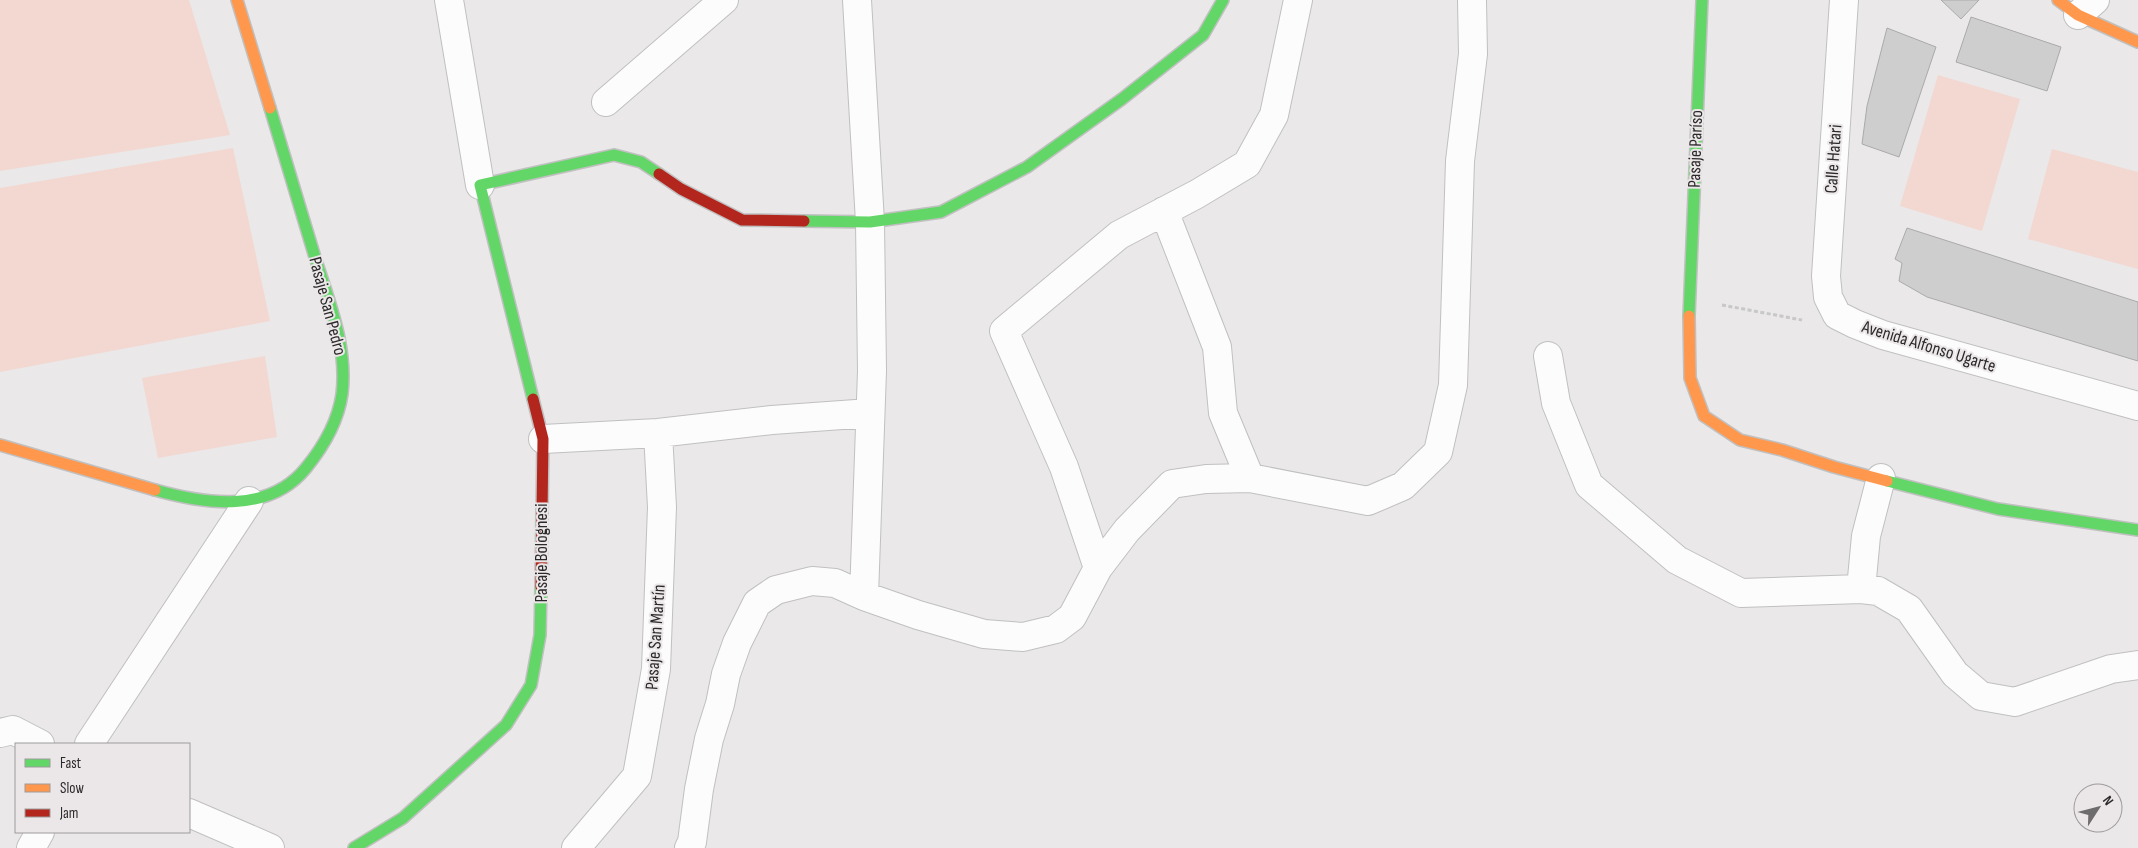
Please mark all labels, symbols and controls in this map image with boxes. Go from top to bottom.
street label: Pasaje Paríso [1684,110,1707,188]
street label: Calle Hatari [1821,124,1846,194]
street label: Pasaje San Pedro [304,255,351,358]
street label: Avenida Alfonso Ugarte [1858,316,1998,377]
street label: Pasaje Bolognesi [531,503,552,603]
street label: Pasaje San Martín [641,584,670,690]
legend [15,743,190,833]
text: Fast [60,754,82,773]
text: Slow [60,779,84,798]
north arrow [2073,783,2123,833]
text: N [2099,793,2117,809]
text: Jam [59,804,78,823]

